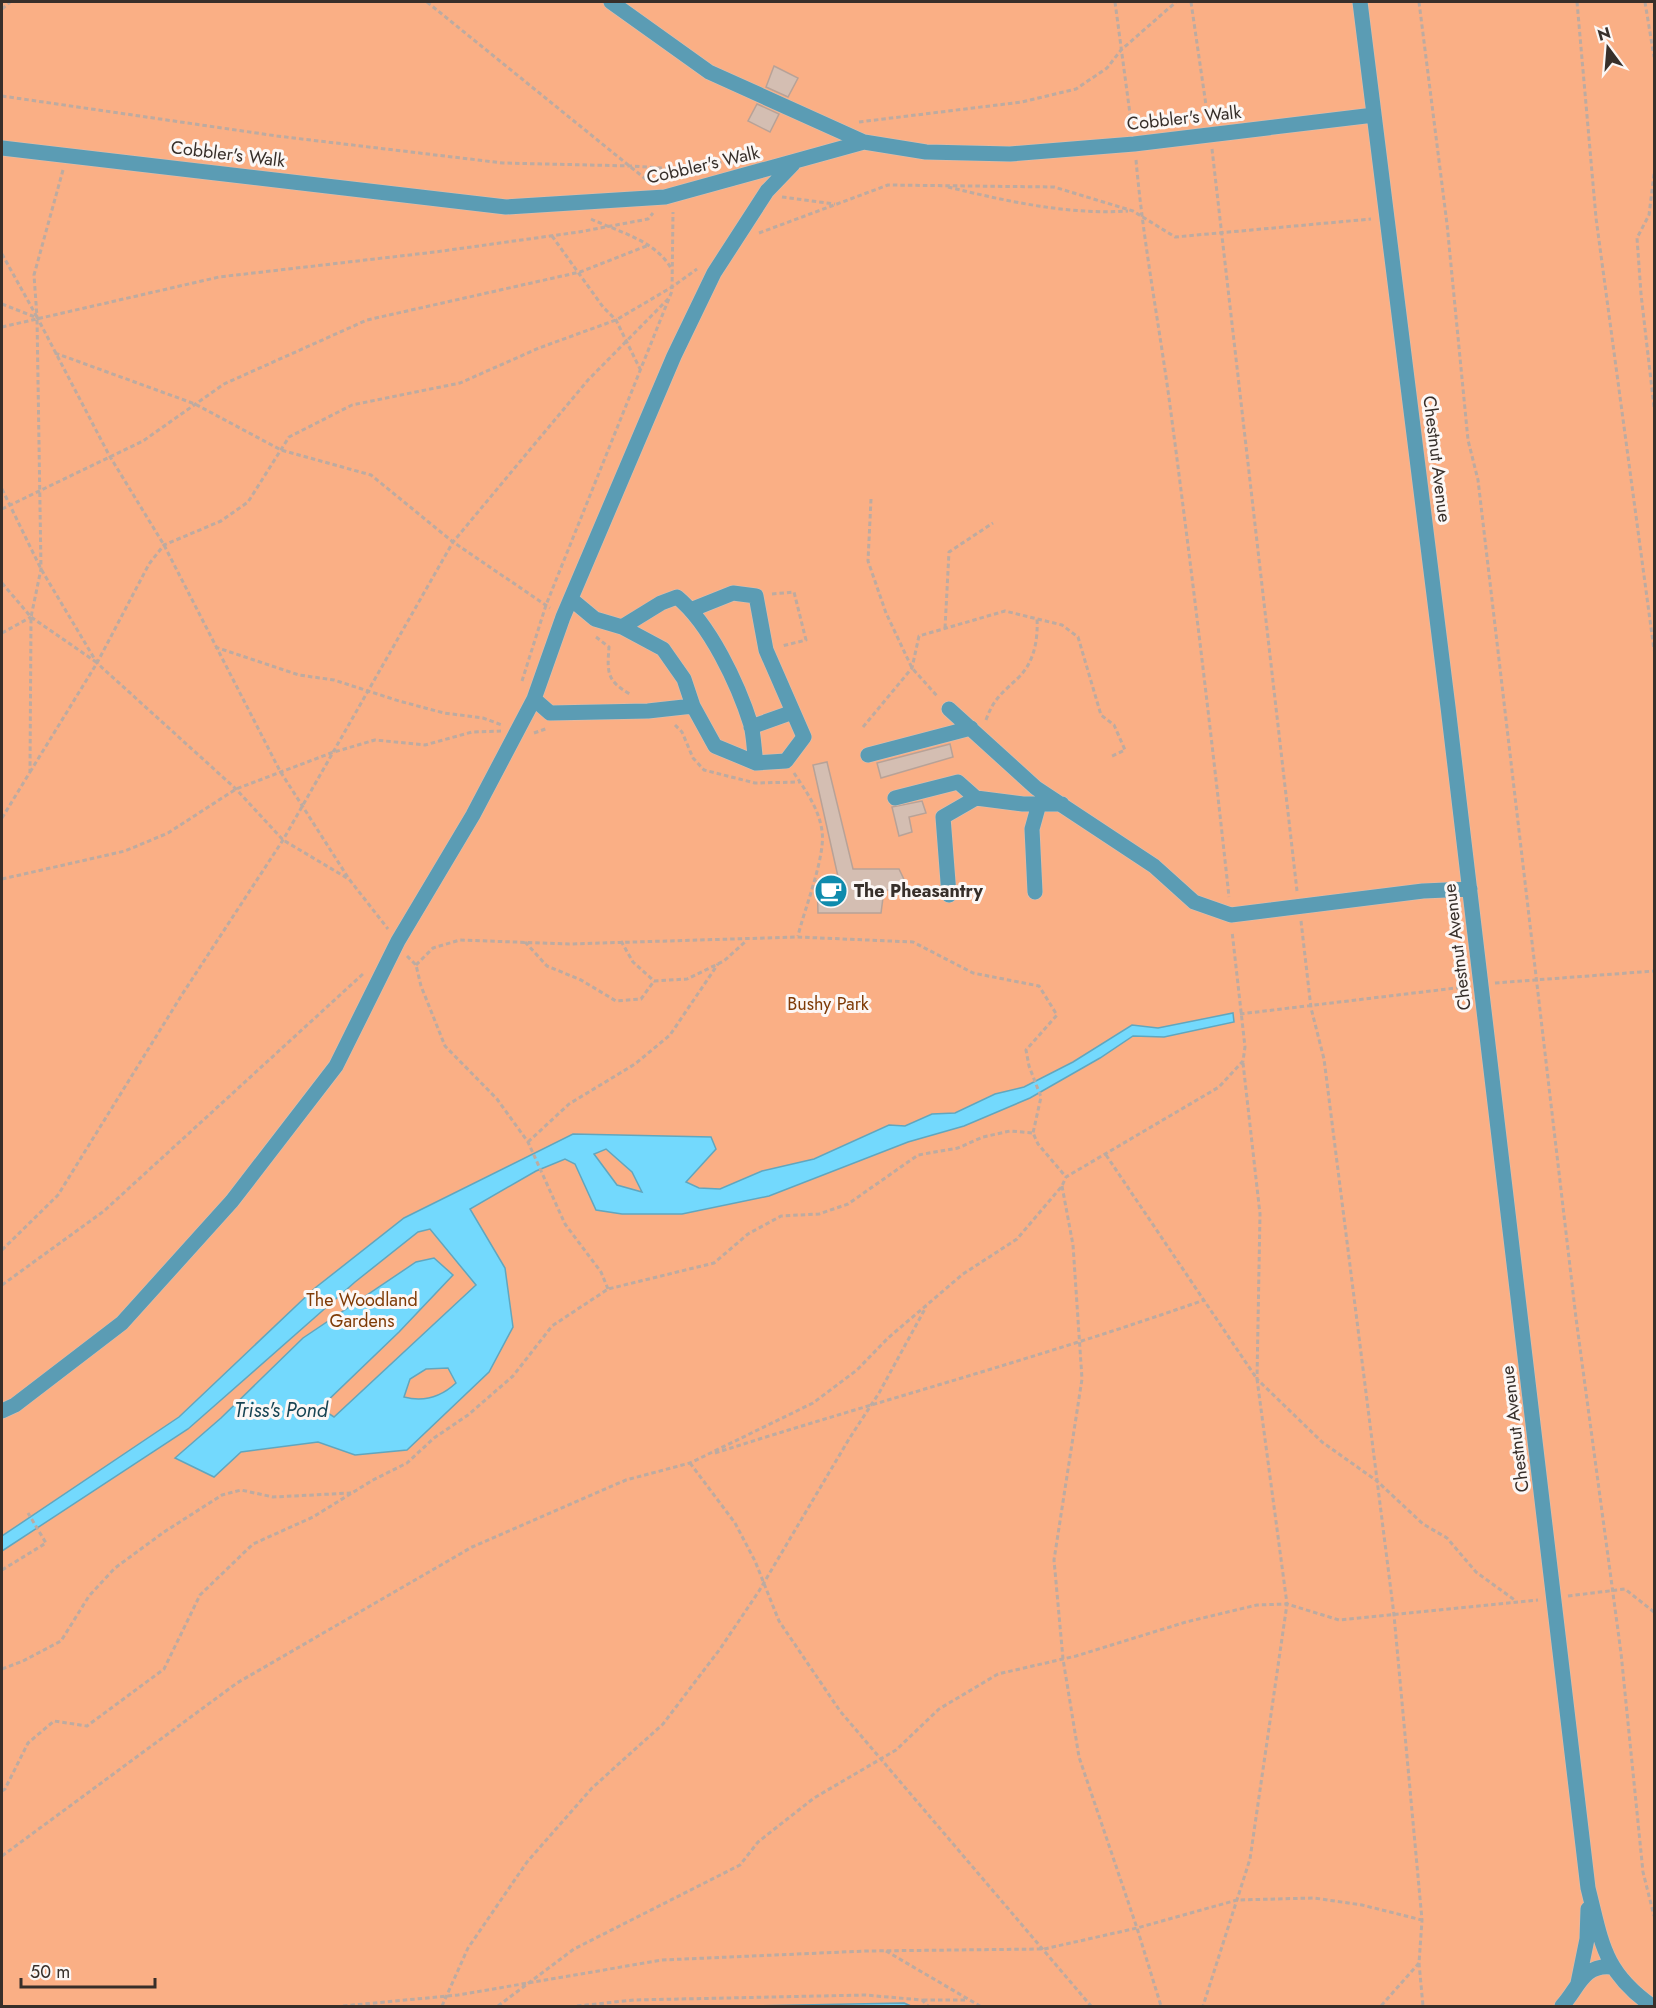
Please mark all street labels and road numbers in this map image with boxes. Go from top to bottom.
street label: Cobbler's Walk [1125,99,1243,137]
street label: Cobbler's Walk [169,134,287,174]
street label: Cobbler's Walk [644,139,762,191]
street label: Chestnut Avenue [1416,394,1458,524]
street label: Chestnut Avenue [1436,882,1478,1012]
street label: Chestnut Avenue [1494,1364,1536,1494]

